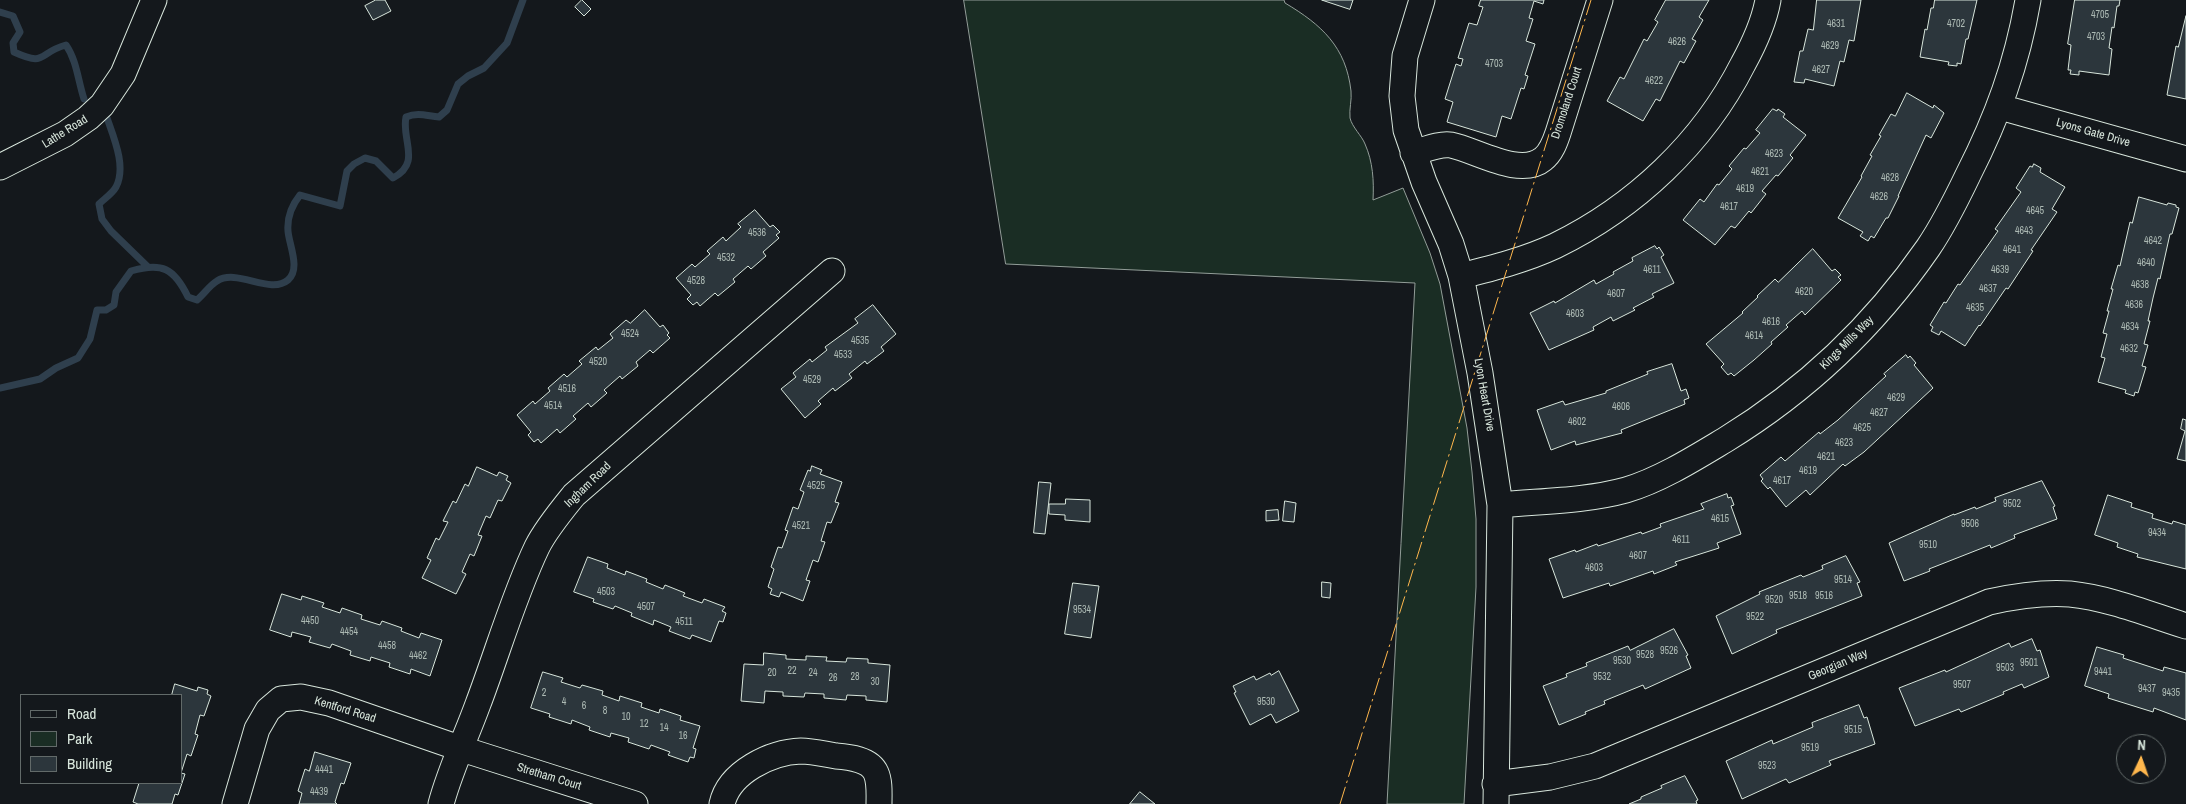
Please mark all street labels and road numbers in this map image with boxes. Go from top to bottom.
street label: Dromoland Court [1549,65,1585,141]
street label: Lathe Road [40,112,90,152]
street label: Lyons Gate Drive [2054,116,2132,150]
street label: Kings Mills Way [1817,313,1877,373]
street label: Lyon Heart Drive [1470,357,1498,433]
street label: Ingham Road [562,459,614,511]
street label: Georgian Way [1806,646,1870,684]
street label: Kentford Road [313,694,377,726]
street label: Stretham Court [515,760,583,794]

